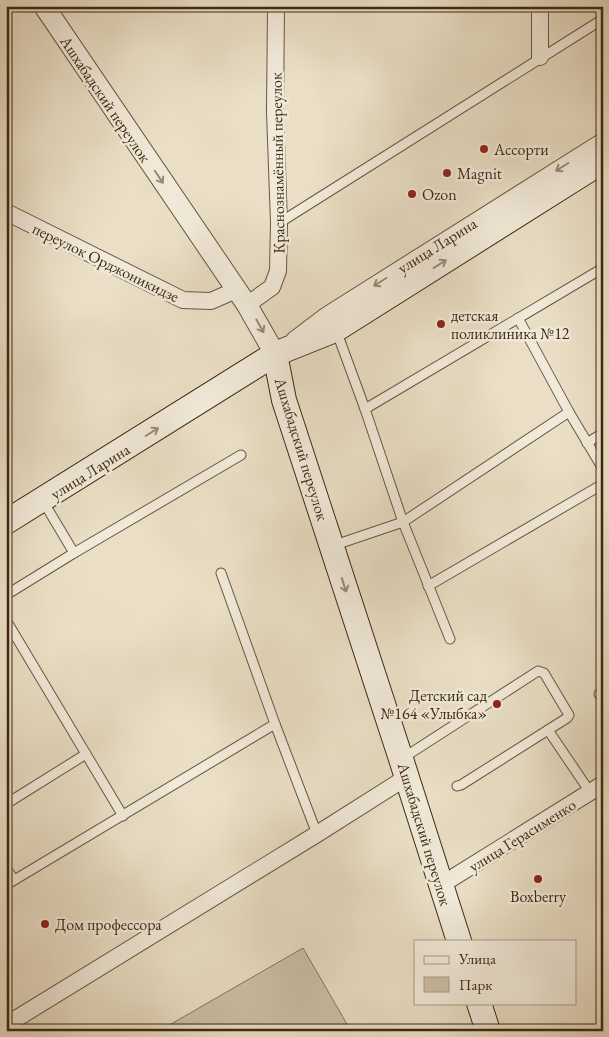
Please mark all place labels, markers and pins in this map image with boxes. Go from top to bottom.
place label: Ассорти [493,139,549,160]
marker: Ассорти [478,143,490,155]
place label: Magnit [457,163,502,184]
marker: Magnit [441,167,453,179]
place label: Ozon [422,184,457,205]
marker: Ozon [406,188,418,200]
place label: детская поликлиника №12 [451,305,570,344]
marker: детская поликлиника №12 [435,318,447,330]
place label: Детский сад №164 «Улыбка» [380,685,488,724]
marker: Детский сад №164 «Улыбка» [491,698,503,710]
marker: Boxberry [532,873,544,885]
place label: Boxberry [510,886,567,907]
place label: Дом профессора [55,914,162,935]
marker: Дом профессора [39,918,51,930]

